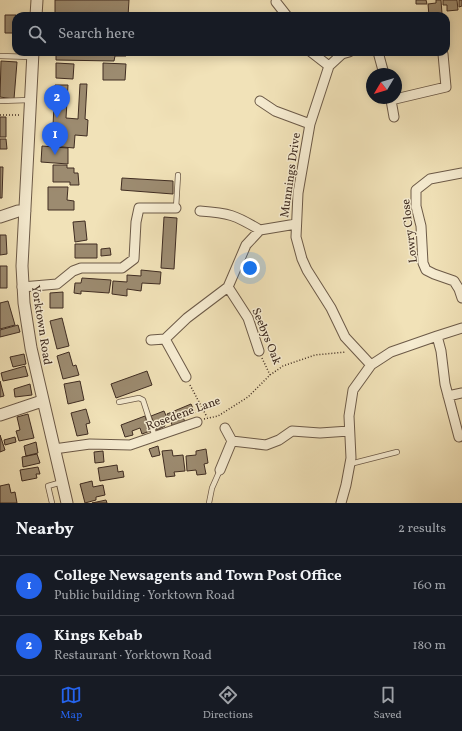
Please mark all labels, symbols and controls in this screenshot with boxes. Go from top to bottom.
search box [12,12,450,56]
icon: search [26,23,48,45]
text: Search here [58,24,135,45]
north arrow [366,68,402,104]
pin: 2 [44,85,70,118]
pin: 1 [42,122,68,155]
street label: Munnings Drive [277,131,305,219]
street label: Lowry Close [398,198,422,264]
your location [240,258,260,278]
street label: Yorktown Road [27,284,55,367]
street label: Seebys Oak [247,306,285,367]
street label: Rosedene Lane [144,393,223,435]
text: Nearby [16,518,74,541]
text: 2 results [398,520,446,538]
text: College Newsagents and Town Post Office [54,566,342,587]
text: 1 [26,577,32,595]
text: 160 m [412,577,446,595]
text: Public building · Yorktown Road [54,587,235,605]
text: Kings Kebab [54,626,142,647]
text: 2 [26,637,32,655]
text: 180 m [412,637,446,655]
text: Restaurant · Yorktown Road [54,647,212,665]
tab: Map [60,684,82,723]
tab: Directions [203,684,253,723]
tab: Saved [373,684,402,723]

